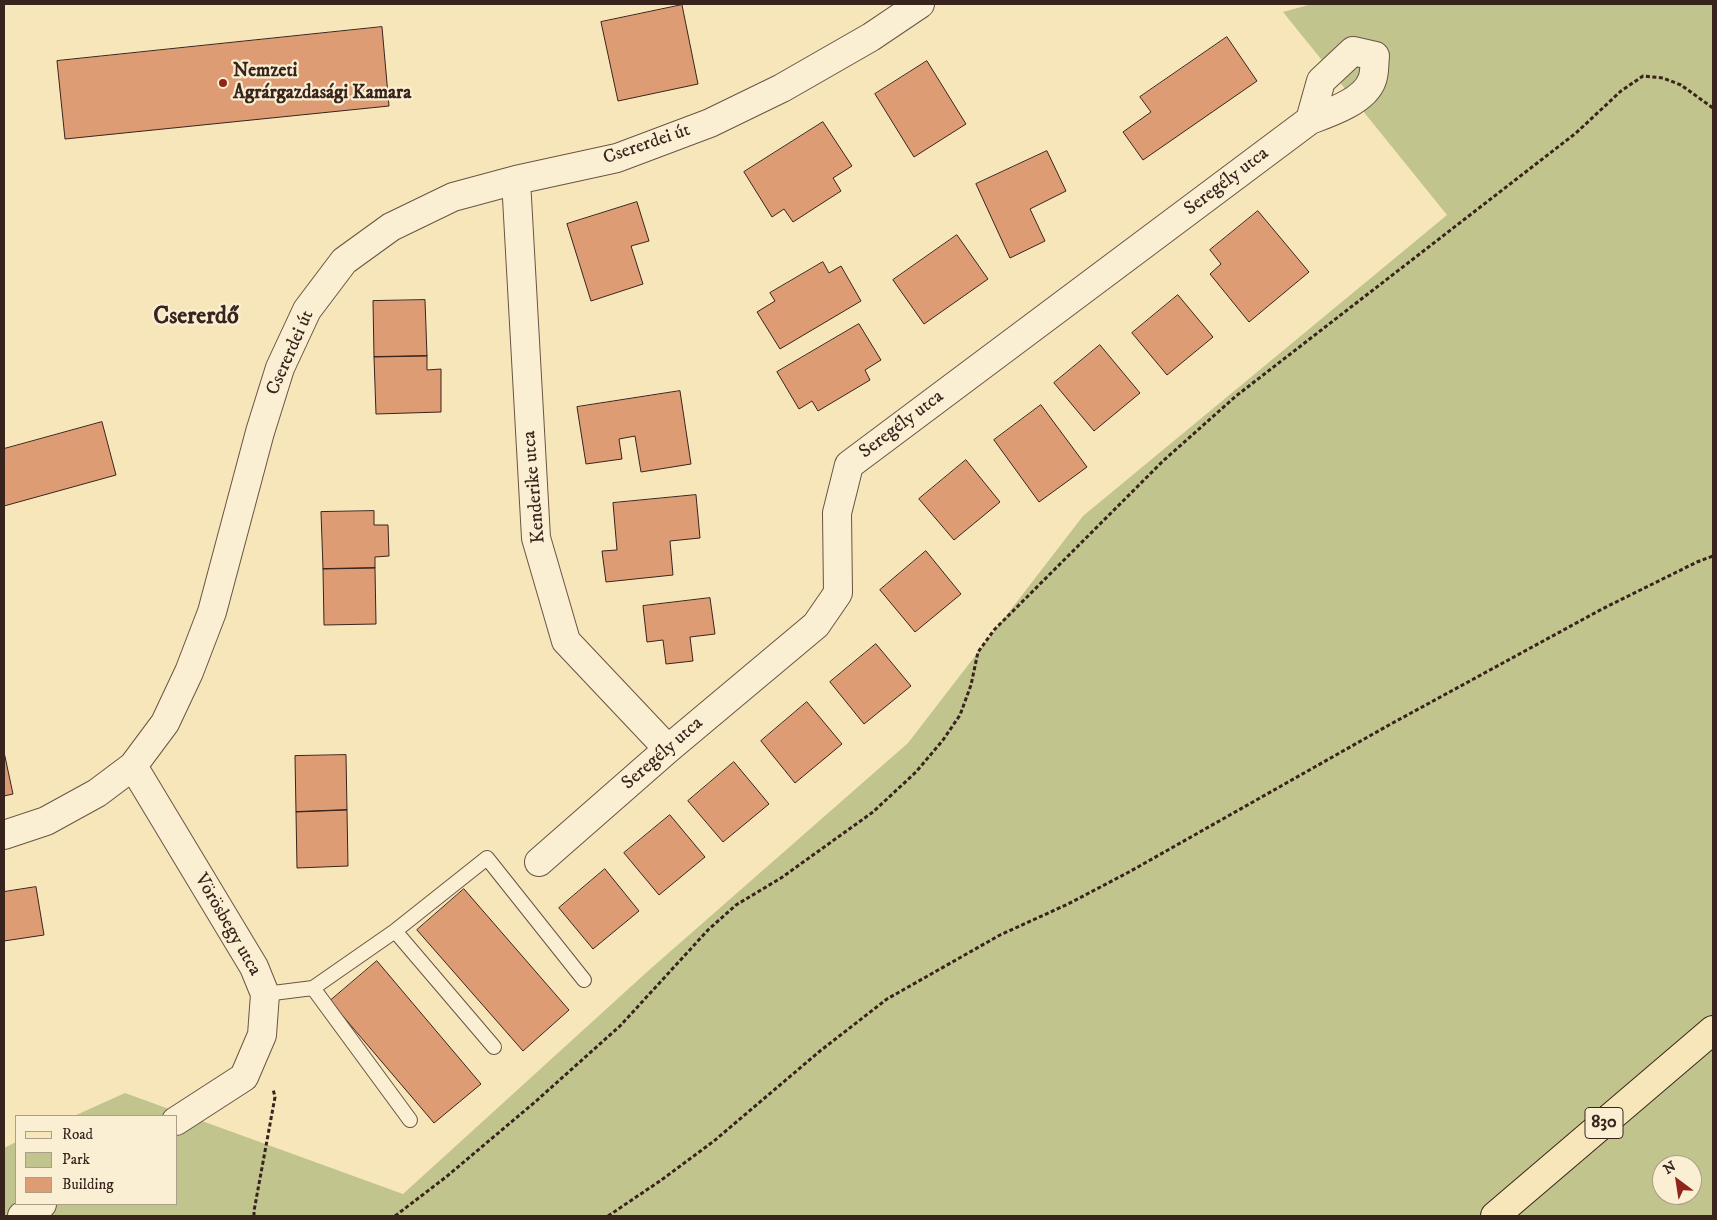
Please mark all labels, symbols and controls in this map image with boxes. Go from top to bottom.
place label: Nemzeti Agrárgazdasági Kamara [233,61,411,105]
marker: Nemzeti Agrárgazdasági Kamara [217,77,229,89]
street label: Csererdei út [601,120,693,170]
street label: Seregély utca [1180,143,1274,221]
district label: Csererdő [153,304,239,332]
street label: Csererdei út [262,307,320,399]
street label: Seregély utca [855,386,949,464]
street label: Kenderike utca [519,430,551,544]
street label: Seregély utca [618,713,708,795]
street label: Vörösbegy utca [189,870,265,980]
road number: 830 [1585,1108,1623,1138]
legend [15,1115,178,1205]
text: Road [62,1125,93,1144]
text: Park [62,1150,90,1169]
north arrow [1652,1155,1702,1205]
text: N [1660,1157,1679,1179]
text: Building [62,1175,114,1194]

